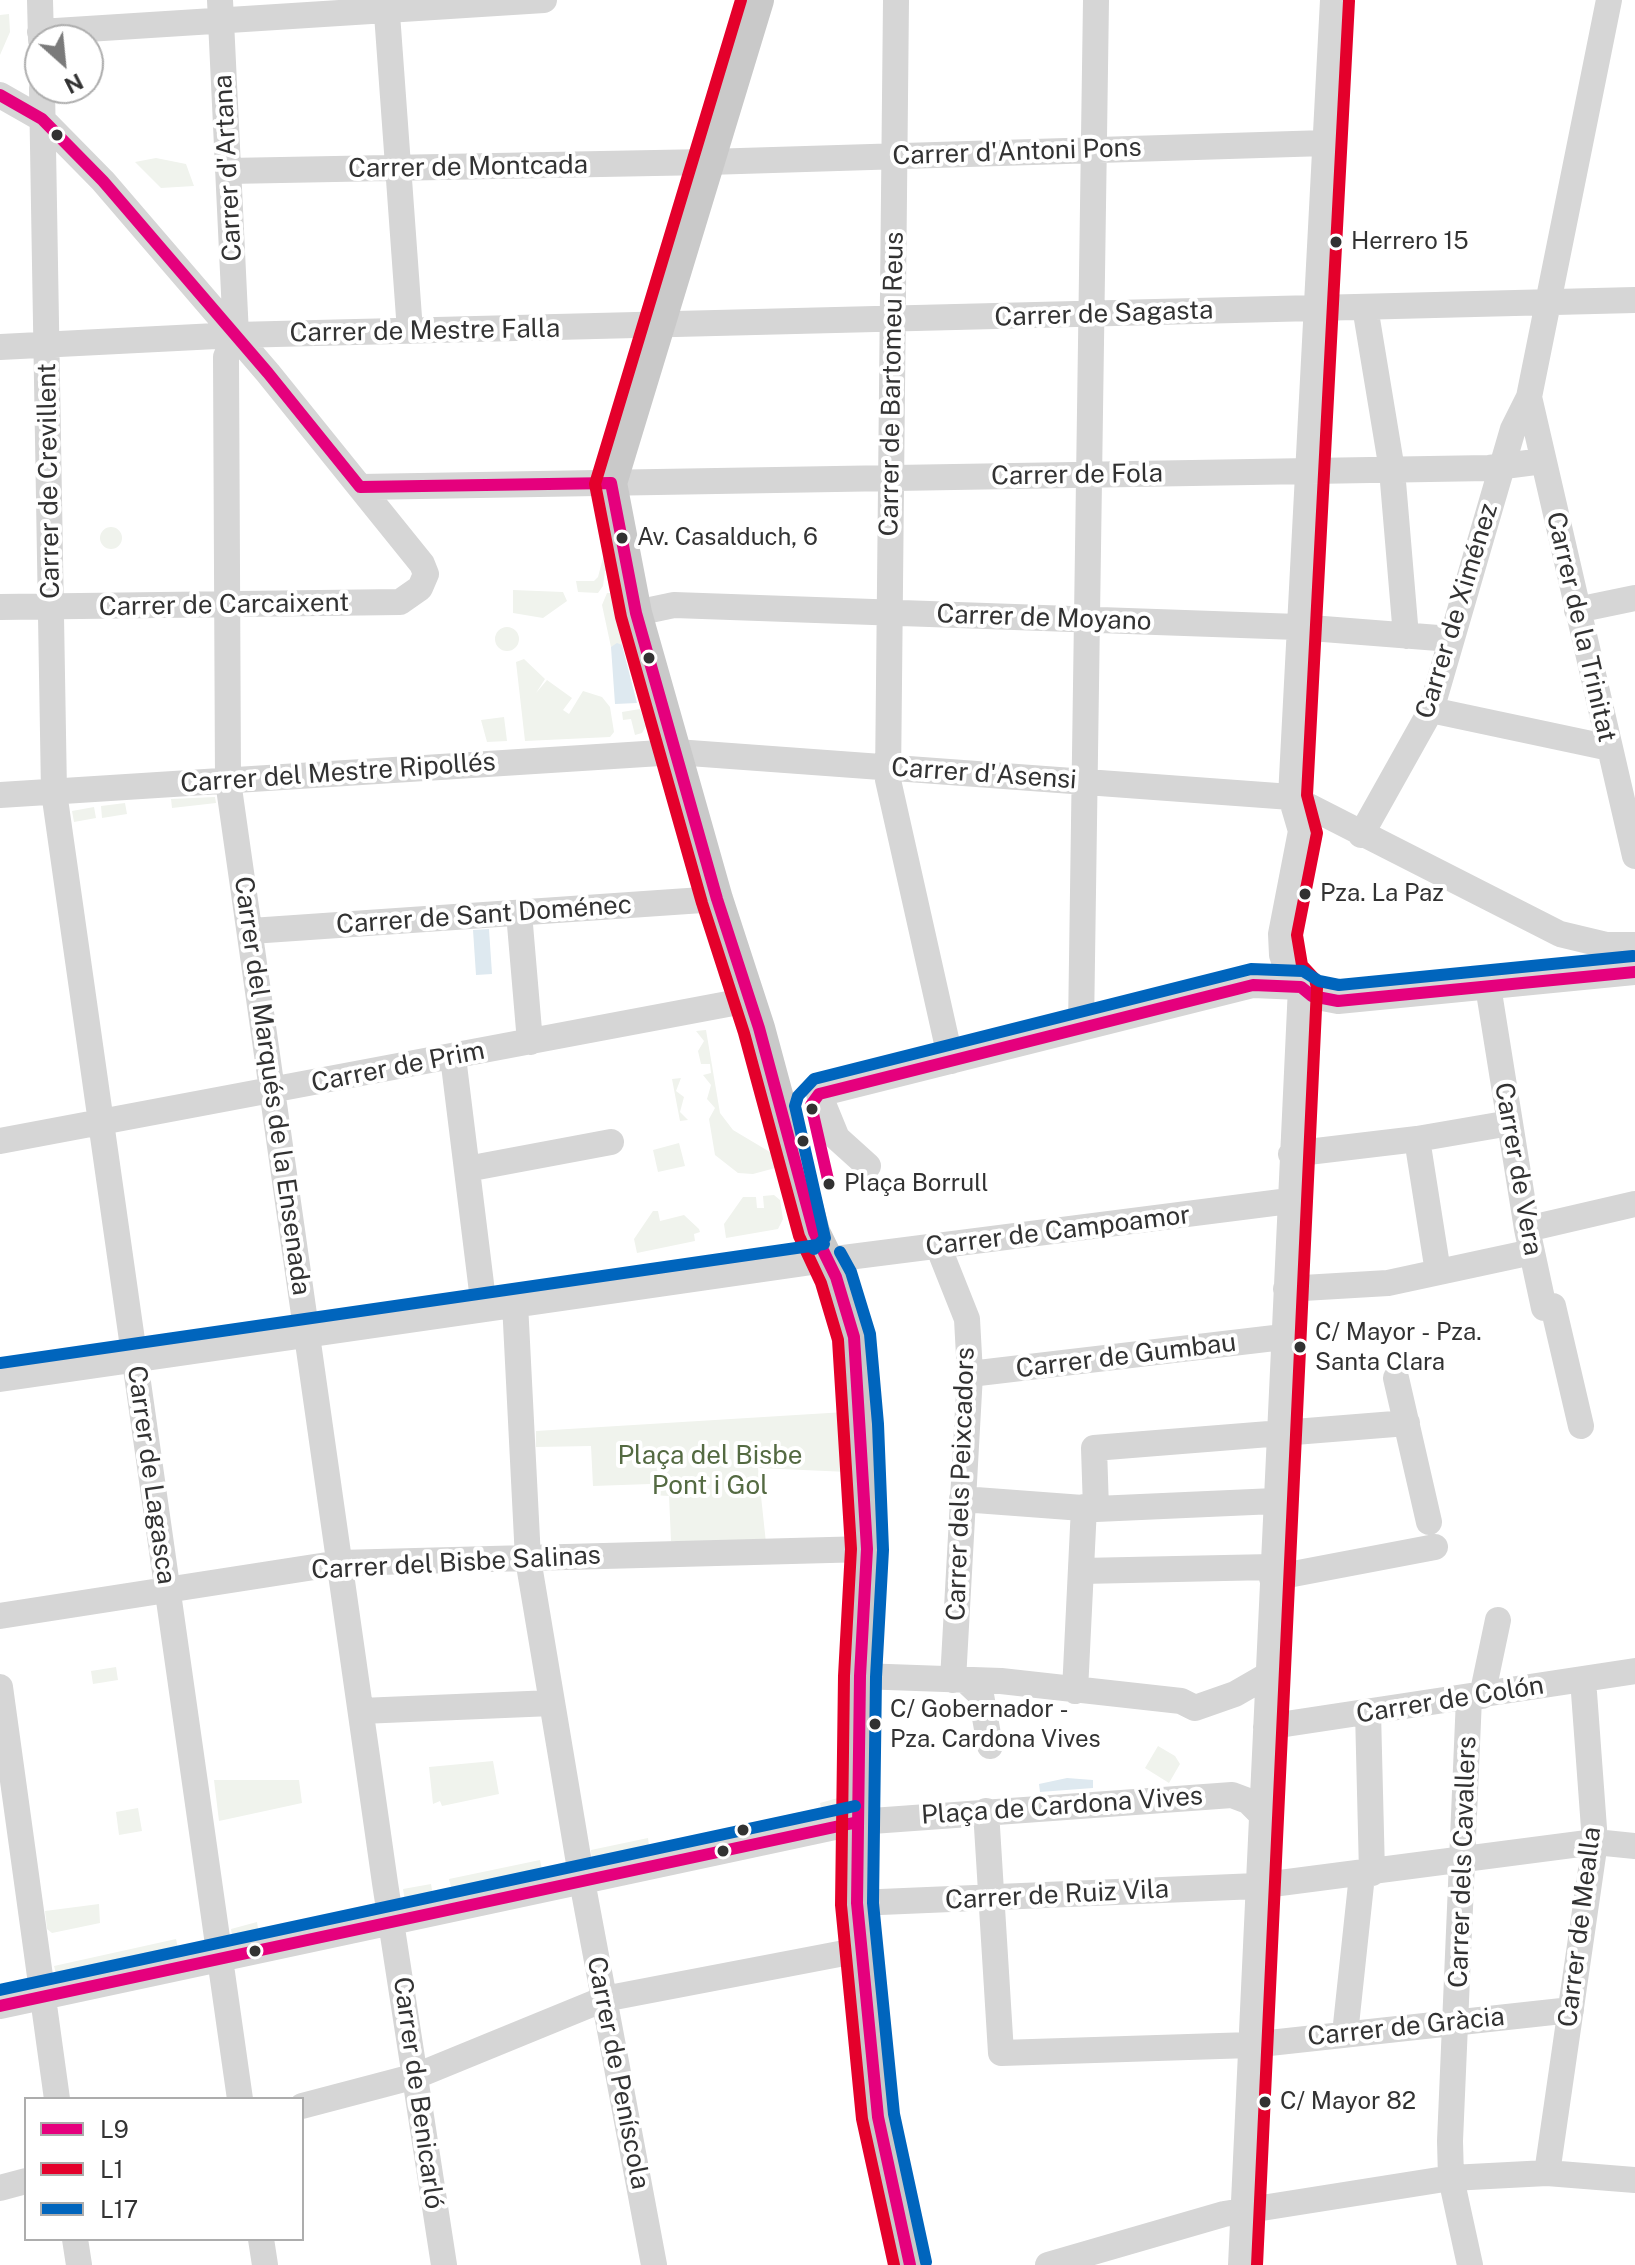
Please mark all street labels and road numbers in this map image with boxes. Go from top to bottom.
street label: Carrer d'Artana [208,74,248,262]
street label: Carrer d'Antoni Pons [892,132,1142,172]
street label: Carrer de Montcada [348,149,588,185]
street label: Carrer de Bartomeu Reus [874,231,910,537]
street label: Carrer de Sagasta [994,295,1214,333]
street label: Carrer de Mestre Falla [289,313,561,349]
street label: Carrer de Crevillent [31,363,67,599]
street label: Carrer de Fola [991,458,1163,492]
street label: Carrer de Ximénez [1409,500,1505,722]
street label: Carrer de la Trinitat [1539,509,1623,745]
street label: Carrer de Carcaixent [99,587,349,623]
street label: Carrer de Moyano [936,599,1152,637]
street label: Carrer del Mestre Ripollés [179,746,497,800]
street label: Carrer d'Asensi [890,752,1078,796]
street label: Carrer del Marqués de la Ensenada [227,875,317,1297]
street label: Carrer de Sant Doménec [335,889,633,941]
street label: Carrer de Prim [309,1035,487,1099]
street label: Carrer de Vera [1487,1080,1549,1258]
street label: Carrer de Campoamor [924,1199,1192,1263]
street label: Carrer de Gumbau [1014,1327,1238,1385]
street label: Carrer dels Peixcadors [941,1346,981,1622]
street label: Carrer de Lagasca [120,1364,182,1586]
street label: Carrer del Bisbe Salinas [310,1540,602,1586]
street label: Carrer de Colón [1354,1670,1546,1730]
street label: Carrer dels Cavallers [1443,1735,1483,1989]
street label: Plaça de Cardona Vives [920,1781,1204,1831]
street label: Carrer de Mealla [1552,1825,1608,2029]
street label: Carrer de Ruiz Vila [944,1874,1170,1916]
street label: Carrer de Peníscola [580,1954,656,2192]
street label: Carrer de Benicarló [386,1975,450,2211]
street label: Carrer de Gràcia [1306,2001,1506,2053]

